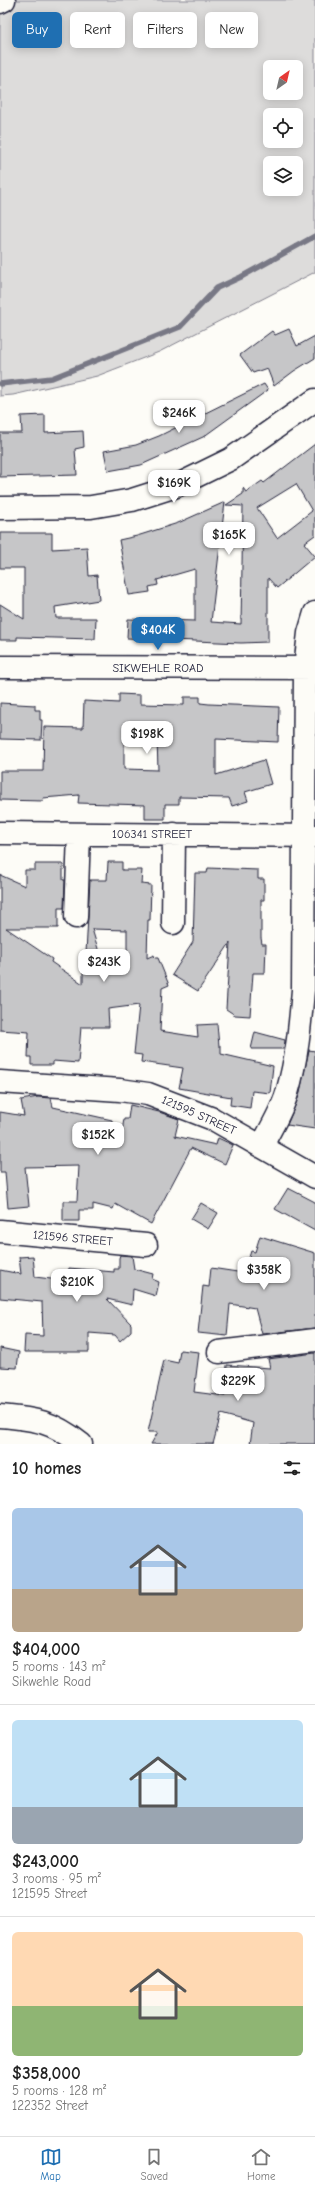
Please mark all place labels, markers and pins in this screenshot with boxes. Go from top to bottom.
pin: $246K [151,400,207,434]
pin: $169K [146,470,202,504]
pin: $165K [201,522,257,556]
pin: $404K [130,617,186,651]
pin: $198K [119,721,175,755]
pin: $243K [76,949,132,983]
pin: $152K [70,1122,126,1156]
pin: $358K [236,1257,292,1291]
pin: $210K [49,1269,105,1303]
pin: $229K [210,1368,266,1402]

